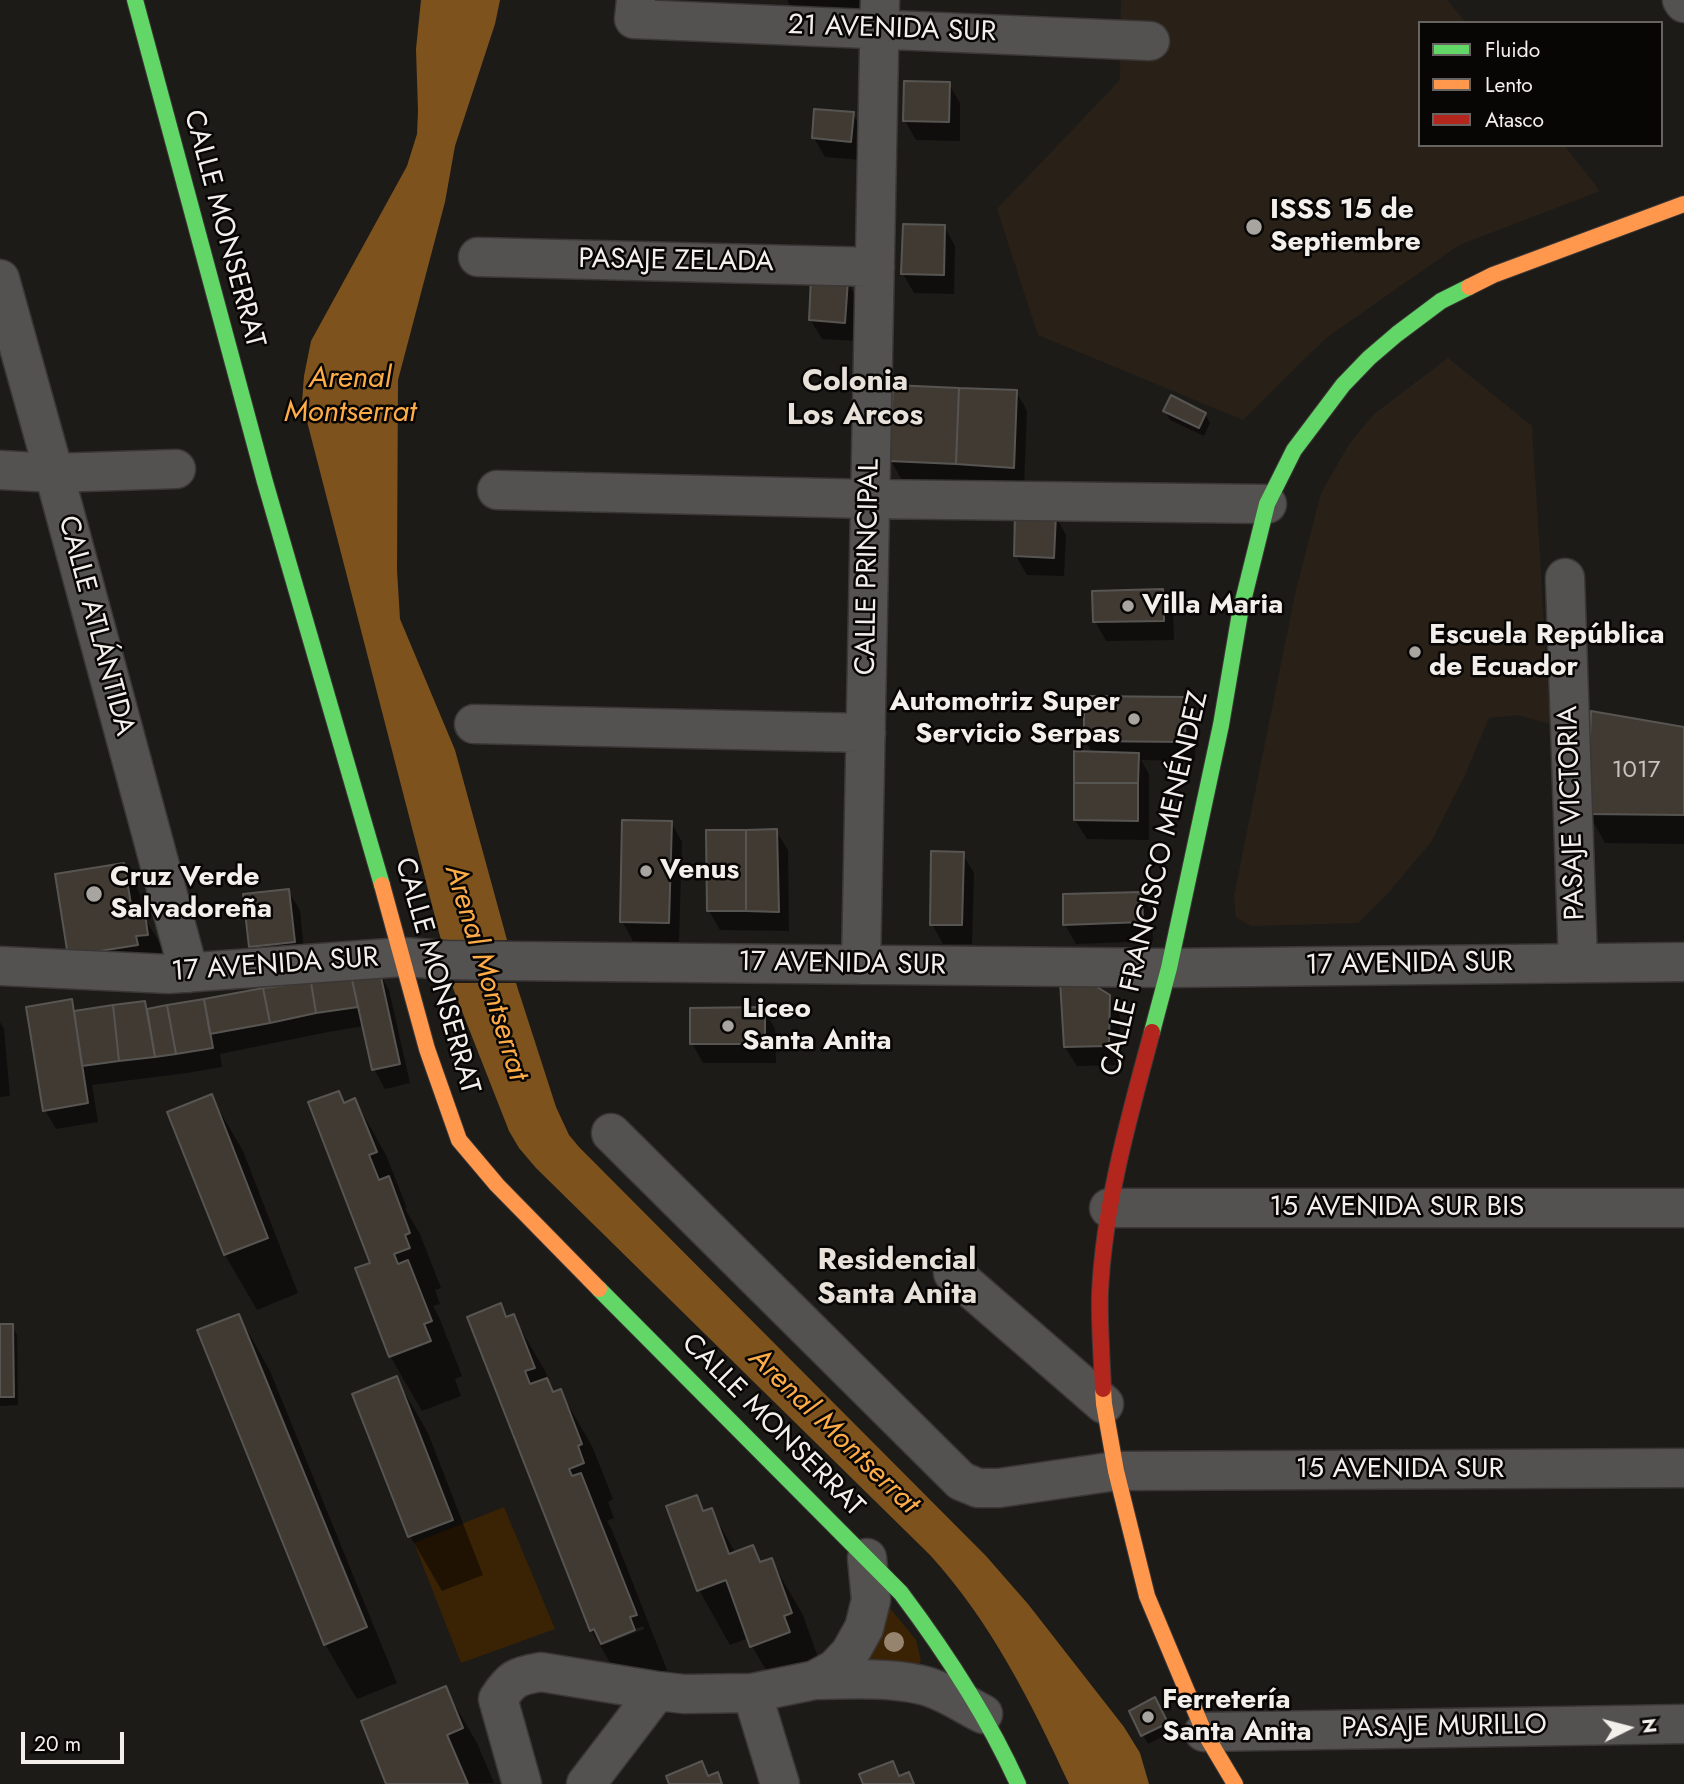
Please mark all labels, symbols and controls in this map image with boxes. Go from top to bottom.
street label: 21 AVENIDA SUR [787,10,997,50]
legend [1418,21,1663,147]
text: Fluido [1485,35,1540,65]
text: Lento [1485,70,1533,100]
text: Atasco [1485,105,1544,135]
street label: CALLE MONSERRAT [175,107,271,351]
place label: ISSS 15 de Septiembre [1270,194,1421,260]
marker: ISSS 15 de Septiembre [1244,217,1264,237]
street label: PASAJE ZELADA [578,243,774,281]
water label: Arenal Montserrat [284,362,416,432]
district label: Colonia Los Arcos [787,365,923,436]
street label: CALLE PRINCIPAL [850,459,888,675]
street label: CALLE ATLÁNTIDA [50,513,140,739]
place label: Villa Maria [1142,589,1283,623]
marker: Villa Maria [1120,598,1136,614]
place label: Escuela República de Ecuador [1429,619,1665,685]
marker: Escuela República de Ecuador [1407,644,1423,660]
place label: Automotriz Super Servicio Serpas [889,686,1120,752]
street label: CALLE FRANCISCO MENÉNDEZ [1095,688,1217,1080]
street label: PASAJE VICTORIA [1552,705,1594,921]
marker: Automotriz Super Servicio Serpas [1126,711,1142,727]
house number: 1017 [1612,757,1660,785]
street label: CALLE MONSERRAT [386,854,486,1098]
place label: Venus [660,854,739,888]
place label: Cruz Verde Salvadoreña [110,861,272,927]
water label: Arenal Montserrat [435,861,535,1085]
marker: Venus [638,863,654,879]
marker: Cruz Verde Salvadoreña [84,884,104,904]
street label: 17 AVENIDA SUR [170,942,380,990]
street label: 17 AVENIDA SUR [738,946,946,984]
street label: 17 AVENIDA SUR [1305,946,1513,984]
place label: Liceo Santa Anita [742,993,891,1059]
marker: Liceo Santa Anita [720,1018,736,1034]
street label: 15 AVENIDA SUR BIS [1270,1191,1524,1225]
district label: Residencial Santa Anita [817,1244,977,1314]
street label: CALLE MONSERRAT [674,1328,870,1524]
water label: Arenal Montserrat [740,1341,926,1523]
street label: 15 AVENIDA SUR [1296,1453,1504,1487]
place label: Ferretería Santa Anita [1162,1684,1311,1750]
north arrow [1593,1693,1663,1763]
marker: Ferretería Santa Anita [1140,1709,1156,1725]
street label: PASAJE MURILLO [1341,1709,1547,1747]
text: N [1635,1717,1664,1735]
scale bar [24,1718,128,1762]
text: 20 m [34,1729,81,1759]

